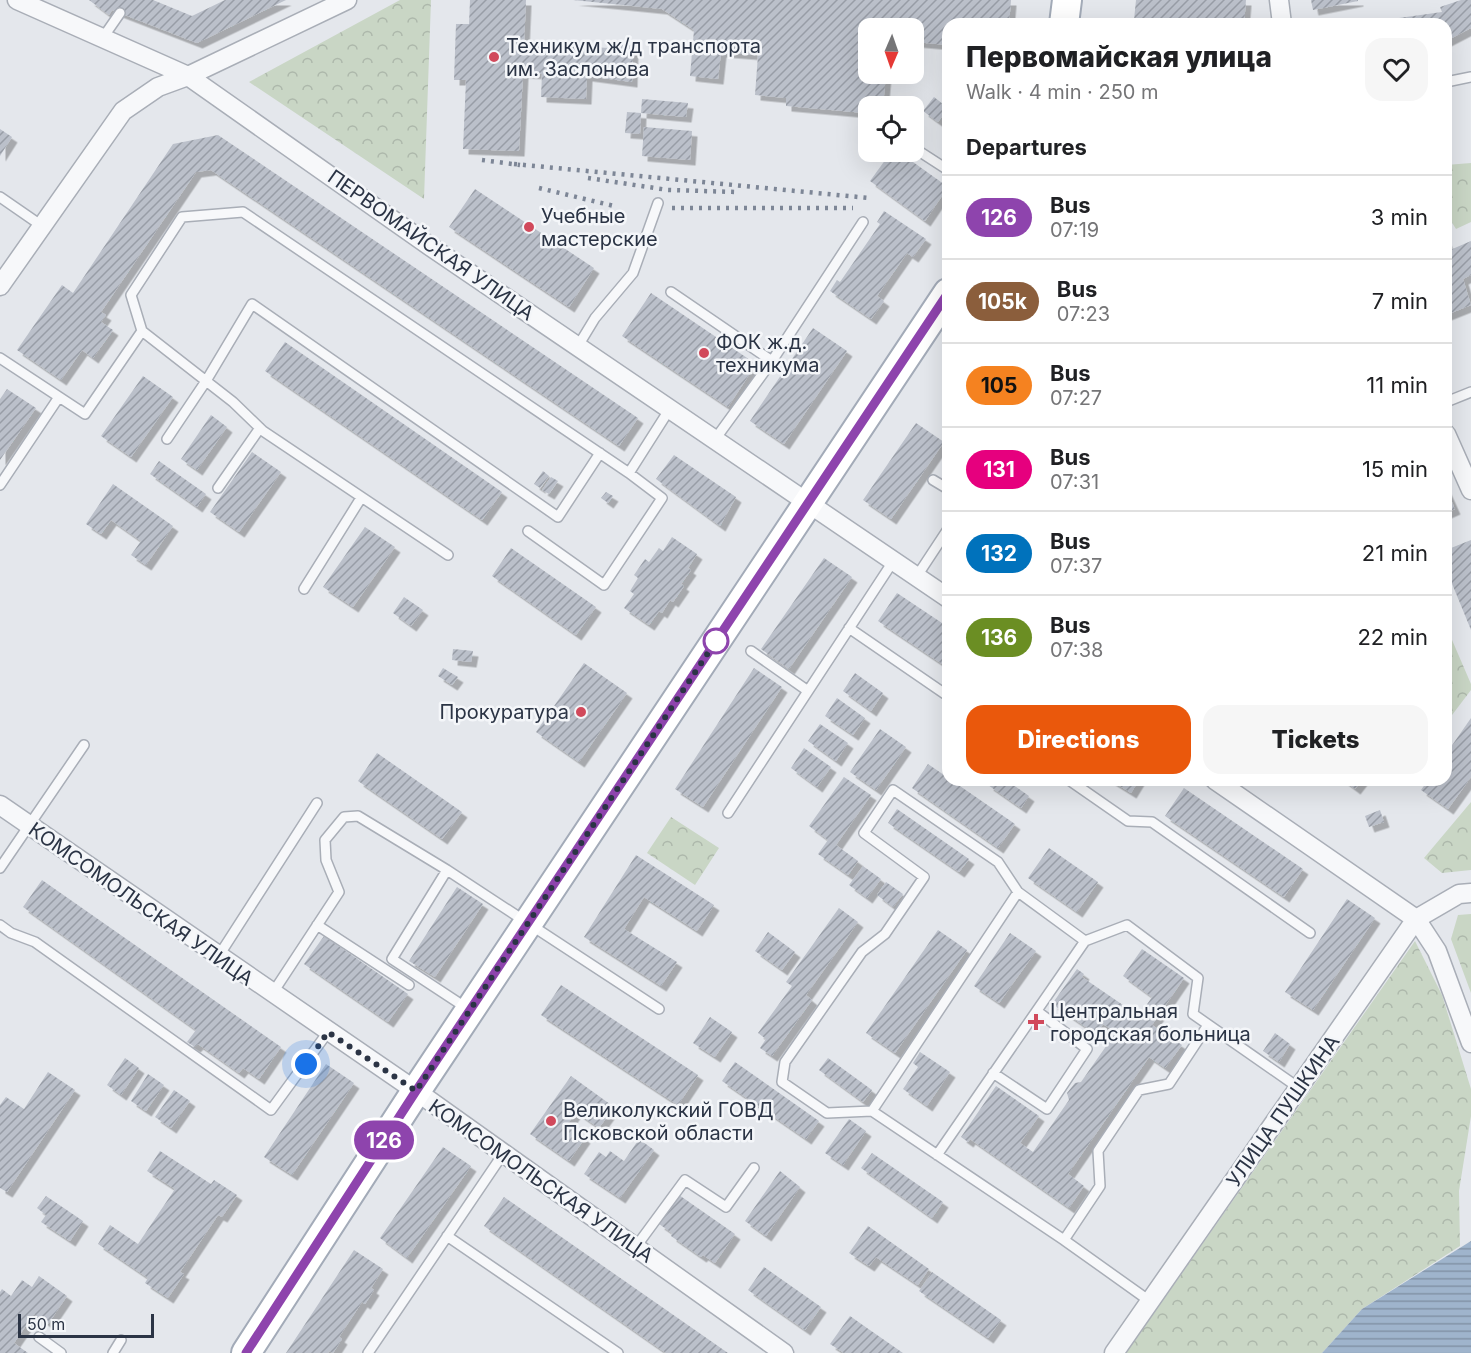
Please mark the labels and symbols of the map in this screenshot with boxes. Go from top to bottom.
north arrow [858,18,924,84]
place label: Техникум ж/д транспорта им. Заслонова [506,34,761,81]
marker: Техникум ж/д транспорта им. Заслонова [487,50,501,64]
street label: ПЕРВОМАЙСКАЯ УЛИЦА [323,164,539,326]
place label: Учебные мастерские [541,204,658,251]
marker: Учебные мастерские [522,220,536,234]
place label: ФОК ж.д. техникума [716,330,819,377]
marker: ФОК ж.д. техникума [697,346,711,360]
unlabelled marker [703,628,729,654]
place label: Прокуратура [440,700,569,724]
marker: Прокуратура [574,705,588,719]
street label: КОМСОМОЛЬСКАЯ УЛИЦА [24,817,258,991]
place label: Центральная городская больница [1050,999,1251,1046]
marker: Центральная городская больница [1027,1013,1045,1031]
street label: УЛИЦА ПУШКИНА [1221,1030,1345,1192]
your location [291,1049,321,1079]
street label: КОМСОМОЛЬСКАЯ УЛИЦА [424,1094,658,1268]
place label: Великолукский ГОВД Псковской области [563,1098,774,1145]
marker: Великолукский ГОВД Псковской области [544,1114,558,1128]
line badge: 126 [350,1120,418,1160]
scale bar [18,1311,154,1338]

